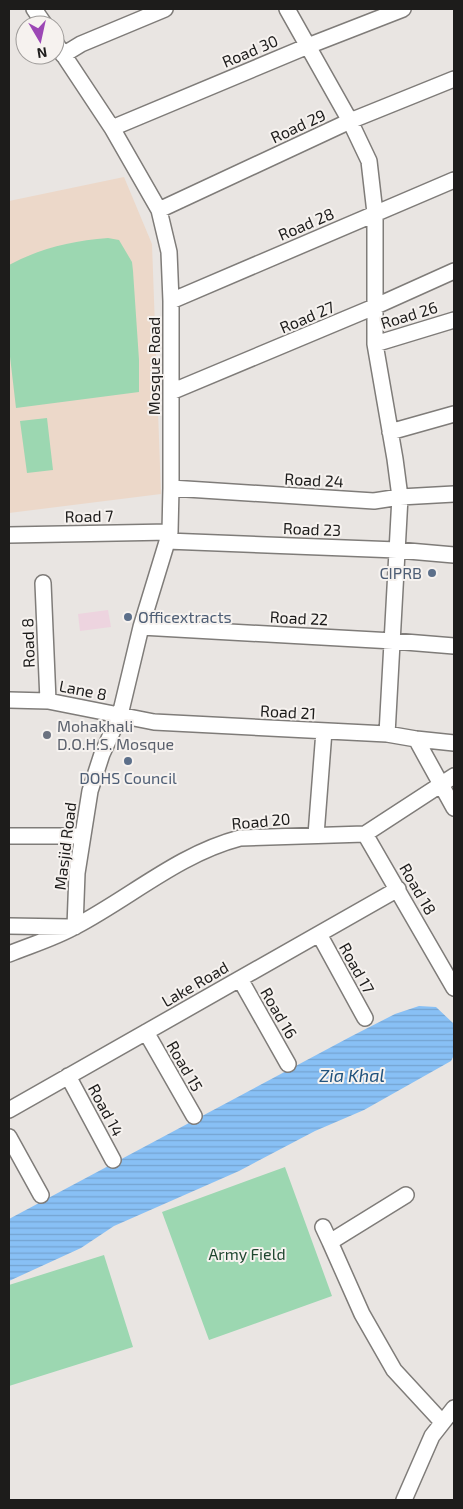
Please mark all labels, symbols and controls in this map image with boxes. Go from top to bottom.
north arrow [15,15,65,65]
street label: Road 30 [219,30,281,71]
text: N [36,44,48,63]
street label: Road 29 [267,105,328,147]
street label: Road 28 [275,203,337,244]
street label: Road 27 [277,297,337,337]
street label: Road 26 [378,297,440,332]
street label: Mosque Road [144,317,163,415]
street label: Road 24 [284,468,344,491]
street label: Road 7 [65,506,113,525]
street label: Road 23 [283,518,341,539]
place label: CIPRB [379,563,422,582]
marker: CIPRB [426,567,438,579]
street label: Road 22 [269,606,329,629]
place label: Officextracts [138,607,232,626]
marker: Officextracts [122,611,134,623]
street label: Road 8 [17,618,38,668]
street label: Lane 8 [58,676,109,703]
street label: Road 21 [260,701,316,722]
place label: Mohakhali D.O.H.S. Mosque [57,716,174,753]
marker: Mohakhali D.O.H.S. Mosque [41,729,53,741]
marker: DOHS Council [122,755,134,767]
place label: DOHS Council [79,768,177,787]
street label: Masjid Road [50,801,80,891]
street label: Road 20 [231,808,291,833]
street label: Road 18 [396,860,441,918]
street label: Road 17 [336,939,379,996]
street label: Lake Road [158,957,232,1010]
street label: Road 16 [257,984,302,1042]
street label: Road 15 [163,1037,208,1094]
water label: Zia Khal [319,1064,385,1086]
street label: Road 14 [85,1080,128,1139]
park label: Army Field [208,1244,286,1263]

